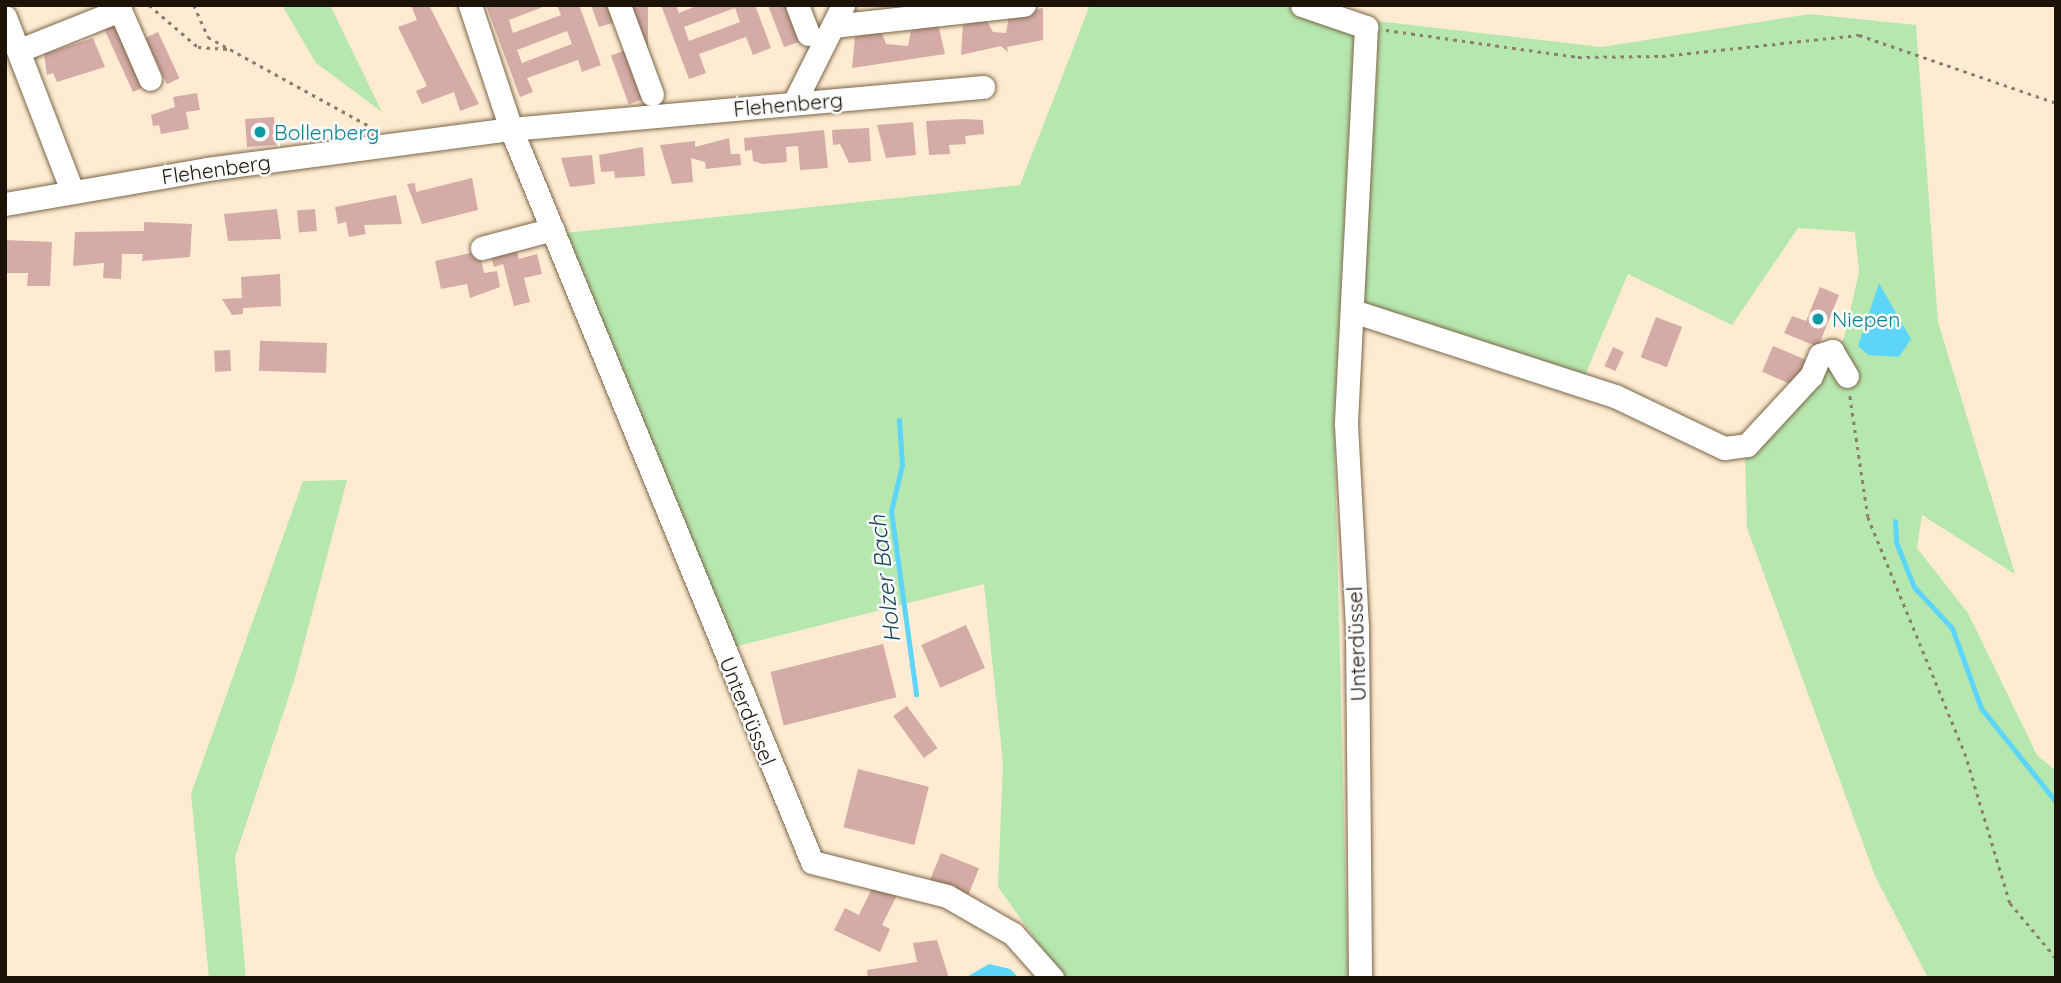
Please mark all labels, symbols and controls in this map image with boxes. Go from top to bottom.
street label: Flehenberg [732,87,844,121]
place label: Bollenberg [274,119,379,145]
marker: Bollenberg [252,124,268,140]
street label: Flehenberg [160,149,272,189]
place label: Niepen [1832,306,1900,332]
marker: Niepen [1810,311,1826,327]
water label: Holzer Bach [863,514,907,644]
street label: Unterdüssel [1341,586,1371,702]
street label: Unterdüssel [715,653,781,769]

